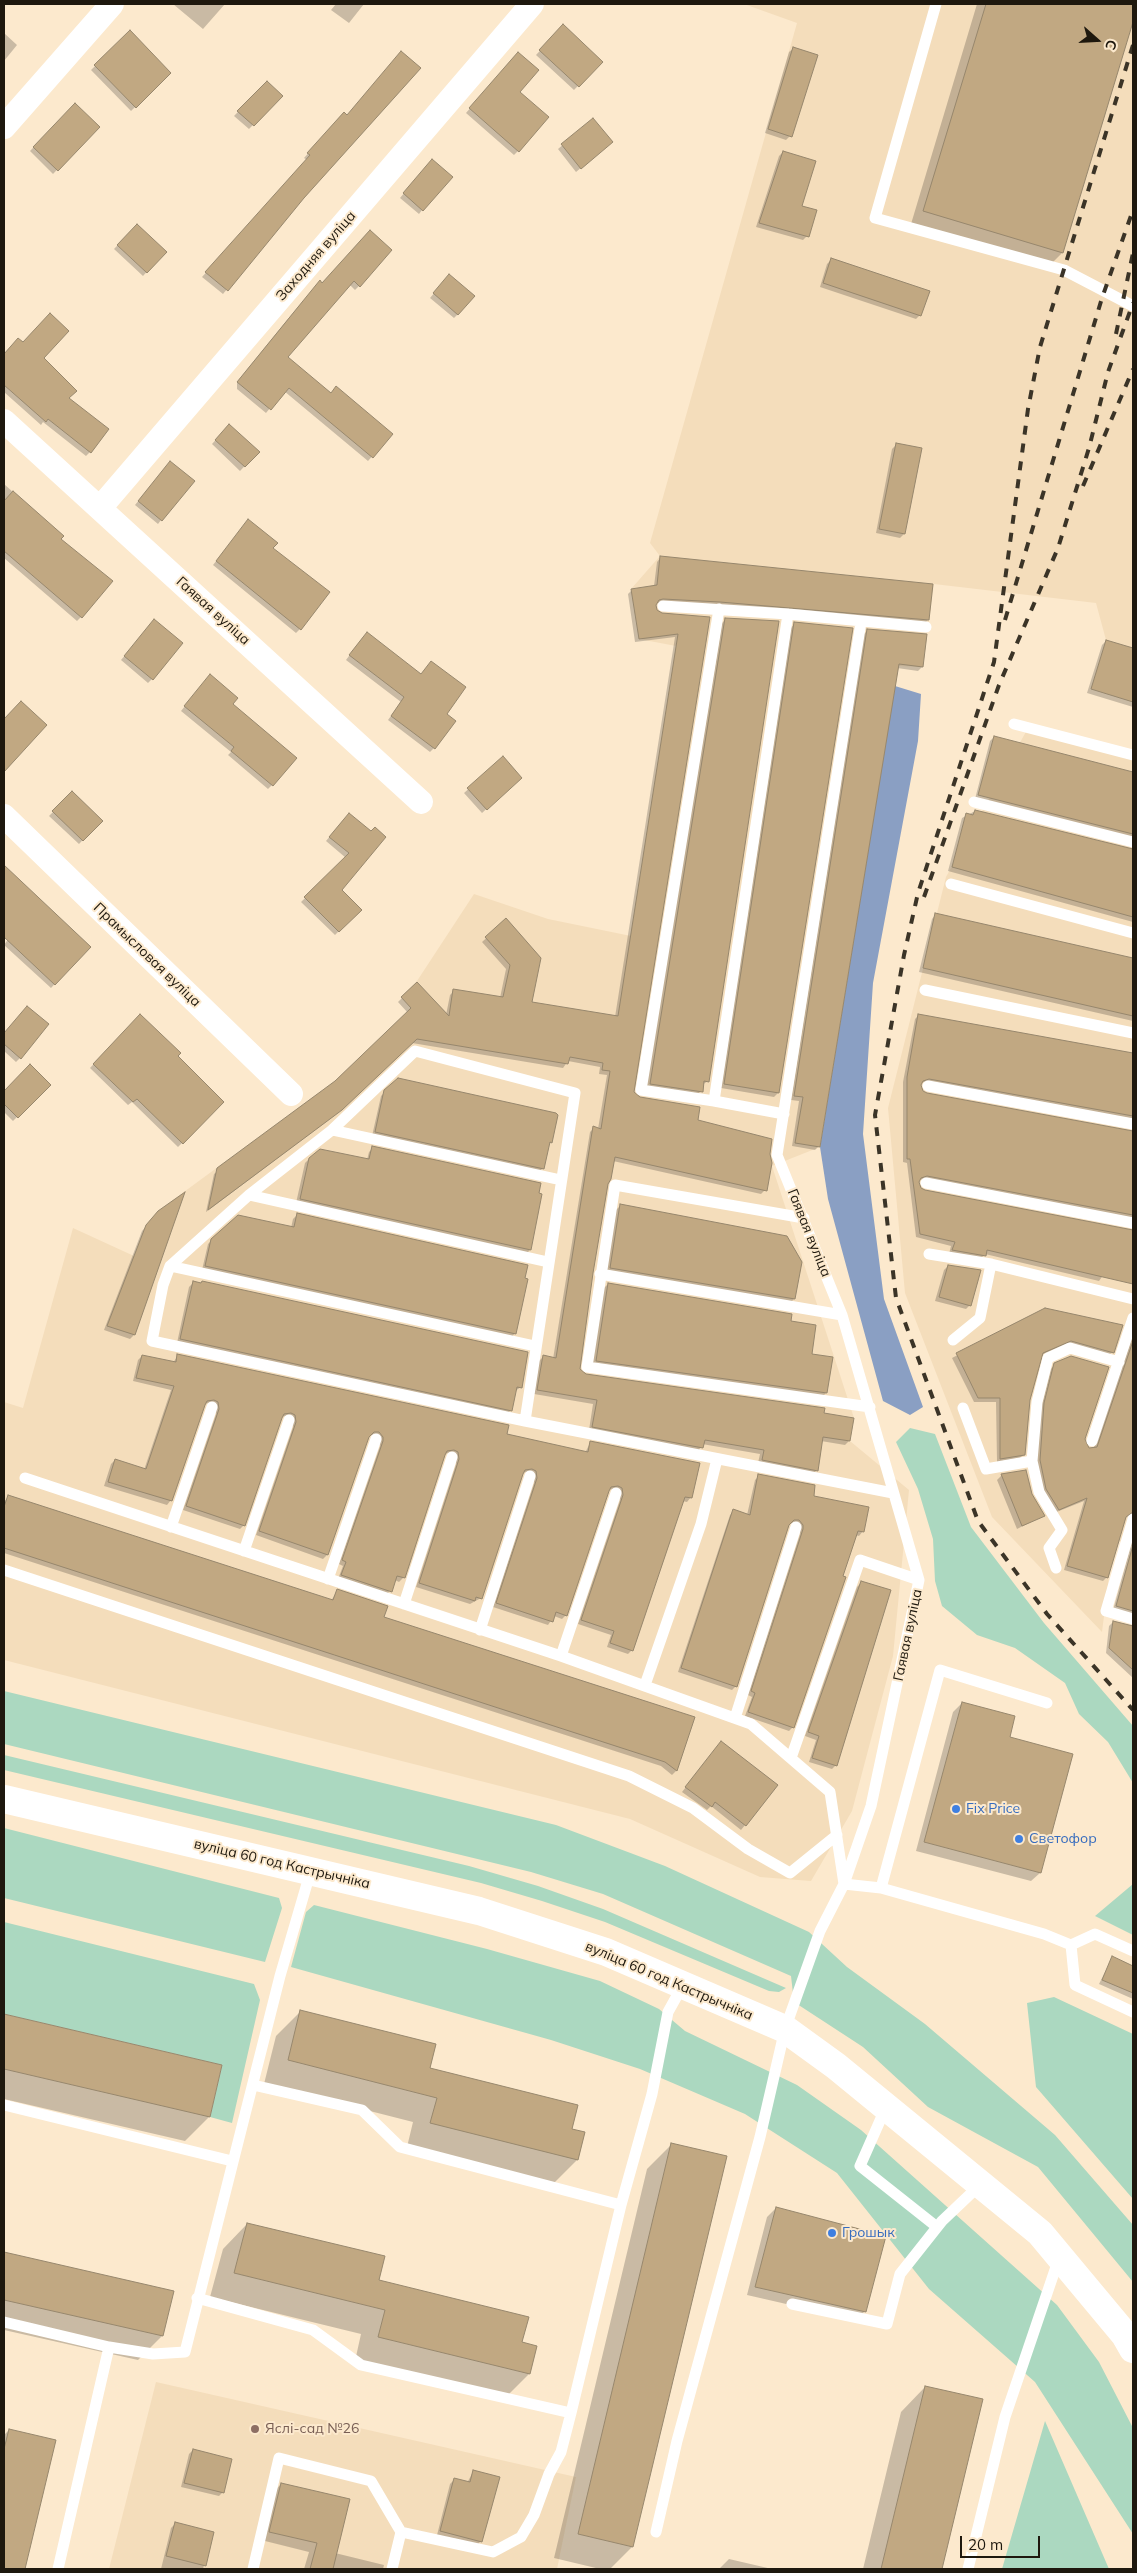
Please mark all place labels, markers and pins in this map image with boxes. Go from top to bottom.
place label: Fix Price [966,1801,1020,1817]
marker: Fix Price [950,1803,962,1815]
place label: Светофор [1029,1831,1097,1847]
marker: Светофор [1013,1833,1025,1845]
place label: Грошык [842,2225,895,2241]
marker: Грошык [826,2227,838,2239]
place label: Яслі-сад №26 [265,2421,359,2437]
marker: Яслі-сад №26 [249,2423,261,2435]

